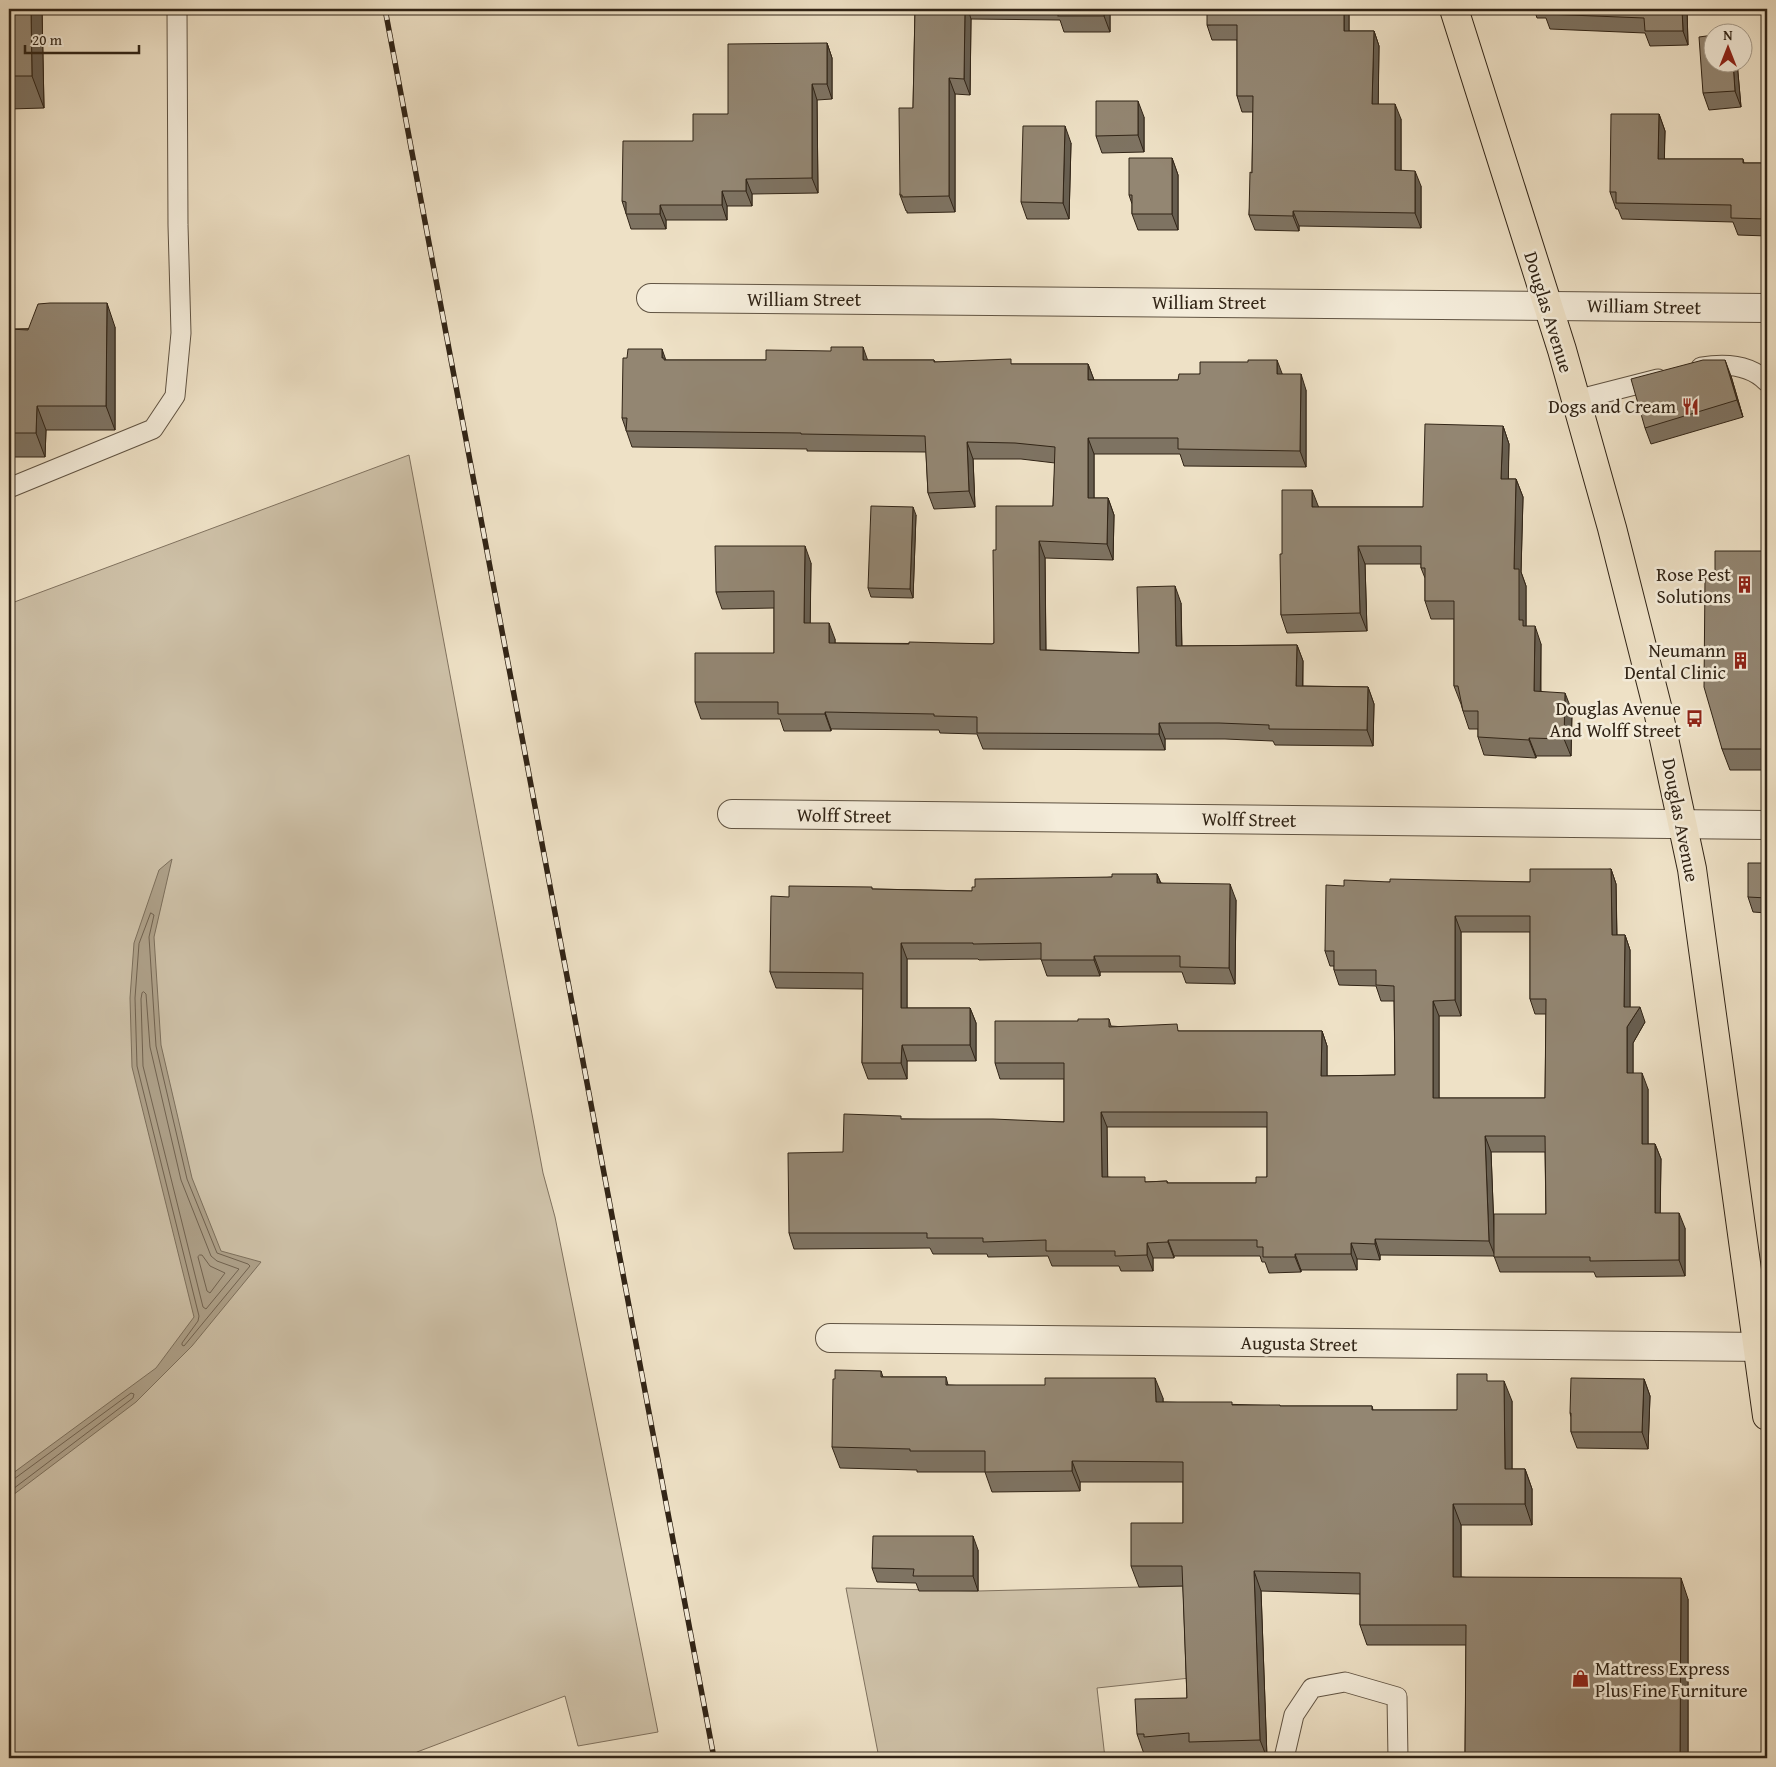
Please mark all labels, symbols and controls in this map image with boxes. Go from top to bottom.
scale bar [25,22,139,54]
north arrow [1704,22,1754,72]
text: N [1723,25,1733,45]
text: 20 m [32,29,63,50]
street label: Douglas Avenue [1517,248,1581,376]
street label: William Street [747,285,861,313]
street label: William Street [1152,288,1266,316]
street label: William Street [1587,291,1702,321]
place label: Dogs and Cream [1548,392,1676,420]
restaurant icon: Dogs and Cream [1680,396,1700,416]
place label: Rose Pest Solutions [1656,560,1731,610]
building icon: Rose Pest Solutions [1735,575,1755,595]
place label: Neumann Dental Clinic [1624,636,1726,686]
building icon: Neumann Dental Clinic [1730,651,1750,671]
place label: Douglas Avenue And Wolff Street [1550,694,1681,744]
bus stop icon: Douglas Avenue And Wolff Street [1685,709,1705,729]
street label: Douglas Avenue [1655,756,1707,884]
street label: Wolff Street [796,800,892,830]
street label: Wolff Street [1201,804,1297,834]
street label: Augusta Street [1240,1328,1358,1358]
place label: Mattress Express Plus Fine Furniture [1595,1654,1748,1704]
shop icon: Mattress Express Plus Fine Furniture [1571,1669,1591,1689]

